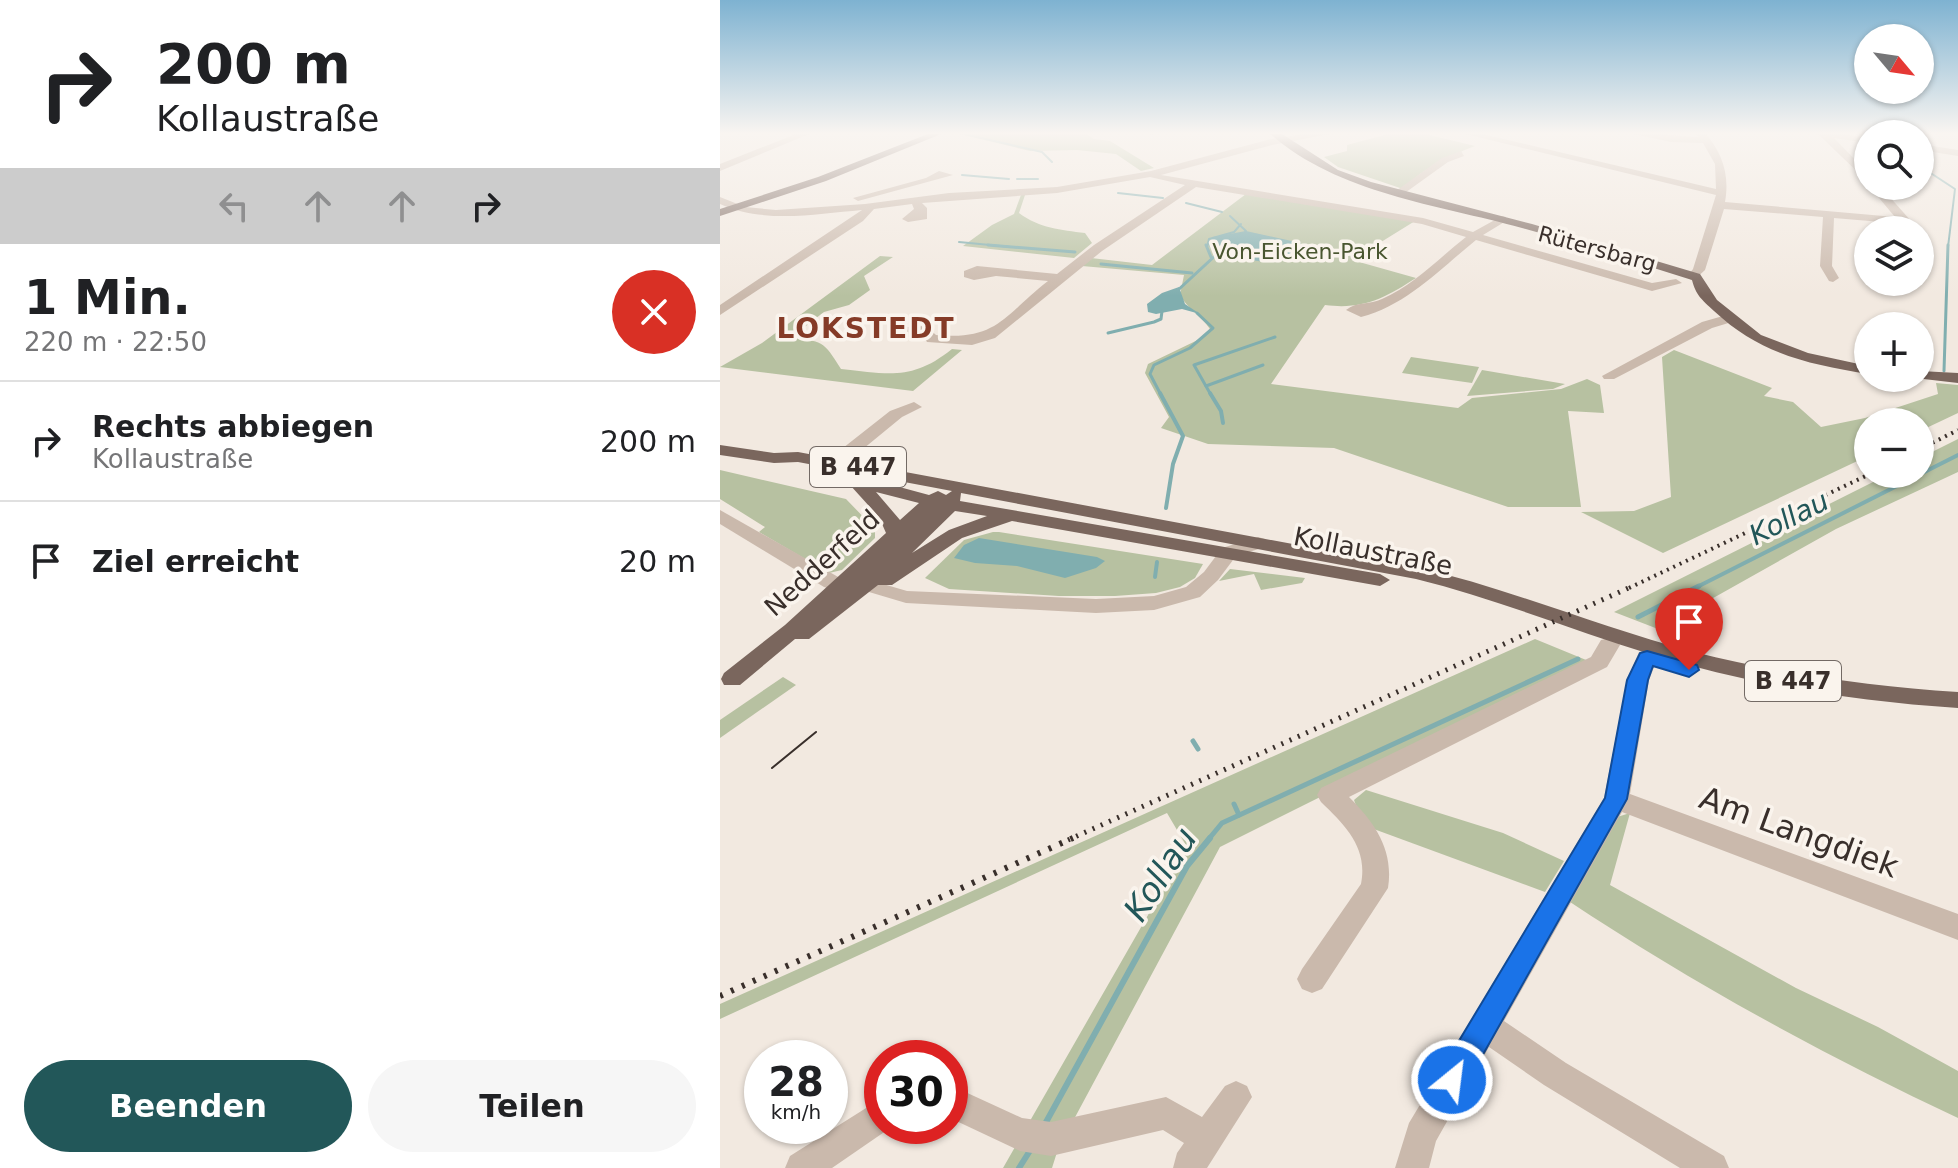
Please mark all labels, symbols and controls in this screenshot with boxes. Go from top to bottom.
north arrow [1854,24,1934,104]
map controls [1854,24,1934,488]
text: 200 m [156,31,351,96]
icon: right [24,32,128,136]
text: Kollaustraße [156,98,379,139]
button: search [1854,120,1934,200]
icon: left [212,184,256,228]
icon: ahead [296,184,340,228]
icon: ahead [380,184,424,228]
icon: right [464,184,508,228]
button: layers [1854,216,1934,296]
street label: Rütersbarg [1535,221,1659,277]
park label: Von-Eicken-Park [1212,239,1388,264]
text: 1 Min. [24,269,191,325]
button: close [612,270,696,354]
district label: LOKSTEDT [776,312,956,345]
button: + [1854,312,1934,392]
text: 220 m · 22:50 [24,327,207,357]
button: − [1854,408,1934,488]
text: Rechts abbiegen [92,409,374,444]
icon: right [24,419,68,463]
text: 200 m [600,424,696,459]
text: Kollaustraße [92,444,253,474]
road number: B 447 [810,447,906,487]
water label: Kollau [1744,484,1834,552]
street label: Nedderfeld [758,504,886,622]
street label: Kollaustraße [1291,521,1455,581]
icon: arrive [24,539,68,583]
text: Ziel erreicht [92,544,299,579]
text: 20 m [619,544,696,579]
pin [1655,588,1723,670]
icon: arrive [1667,600,1711,644]
road number: B 447 [1745,661,1841,701]
street label: Am Langdiek [1694,778,1904,886]
water label: Kollau [1115,820,1205,928]
position arrow [1410,1038,1494,1122]
speed limit sign: 30 [864,1040,968,1144]
text: 28 [768,1059,824,1105]
button: Beenden [24,1060,352,1152]
button: Teilen [368,1060,696,1152]
text: km/h [771,1100,821,1124]

